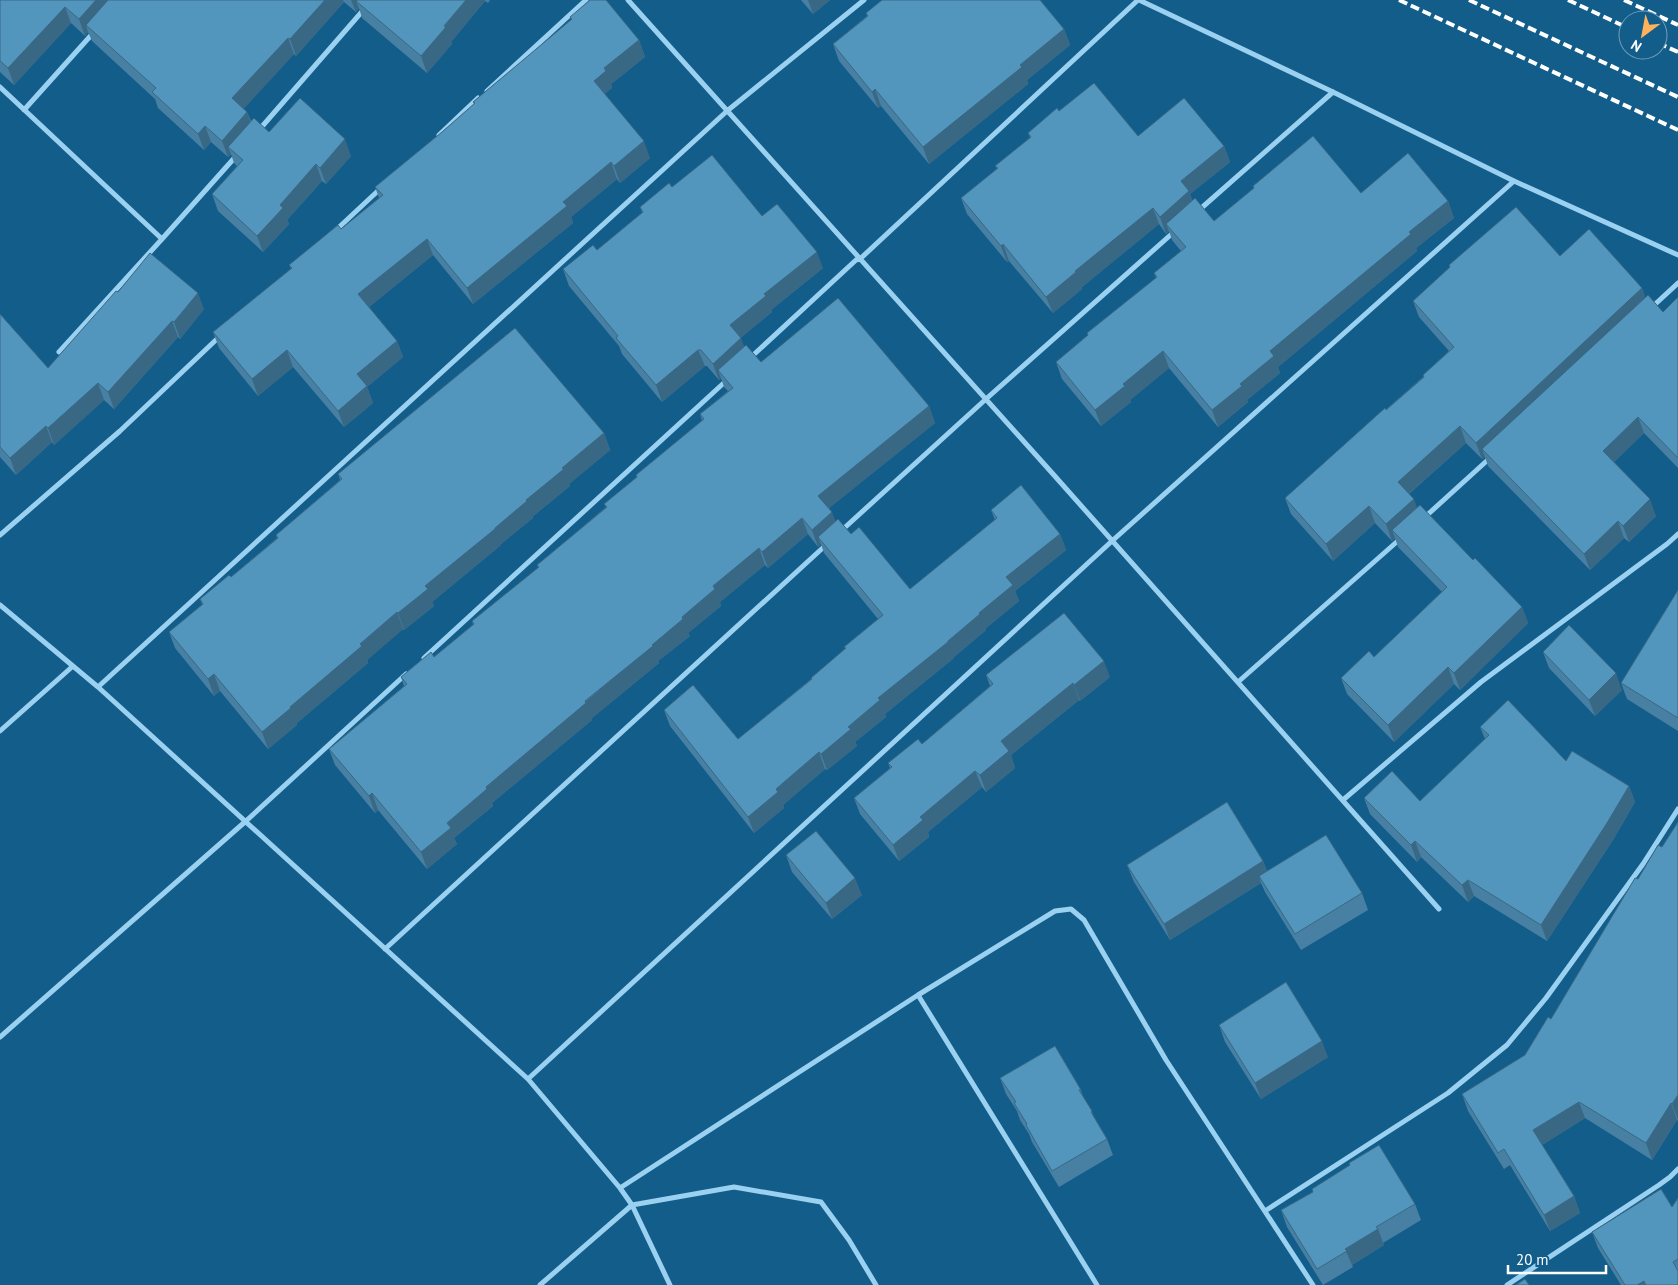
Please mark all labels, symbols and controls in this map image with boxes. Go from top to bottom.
north arrow [1618,10,1668,60]
text: N [1627,36,1645,56]
scale bar [1508,1242,1606,1274]
text: 20 m [1516,1250,1549,1269]

